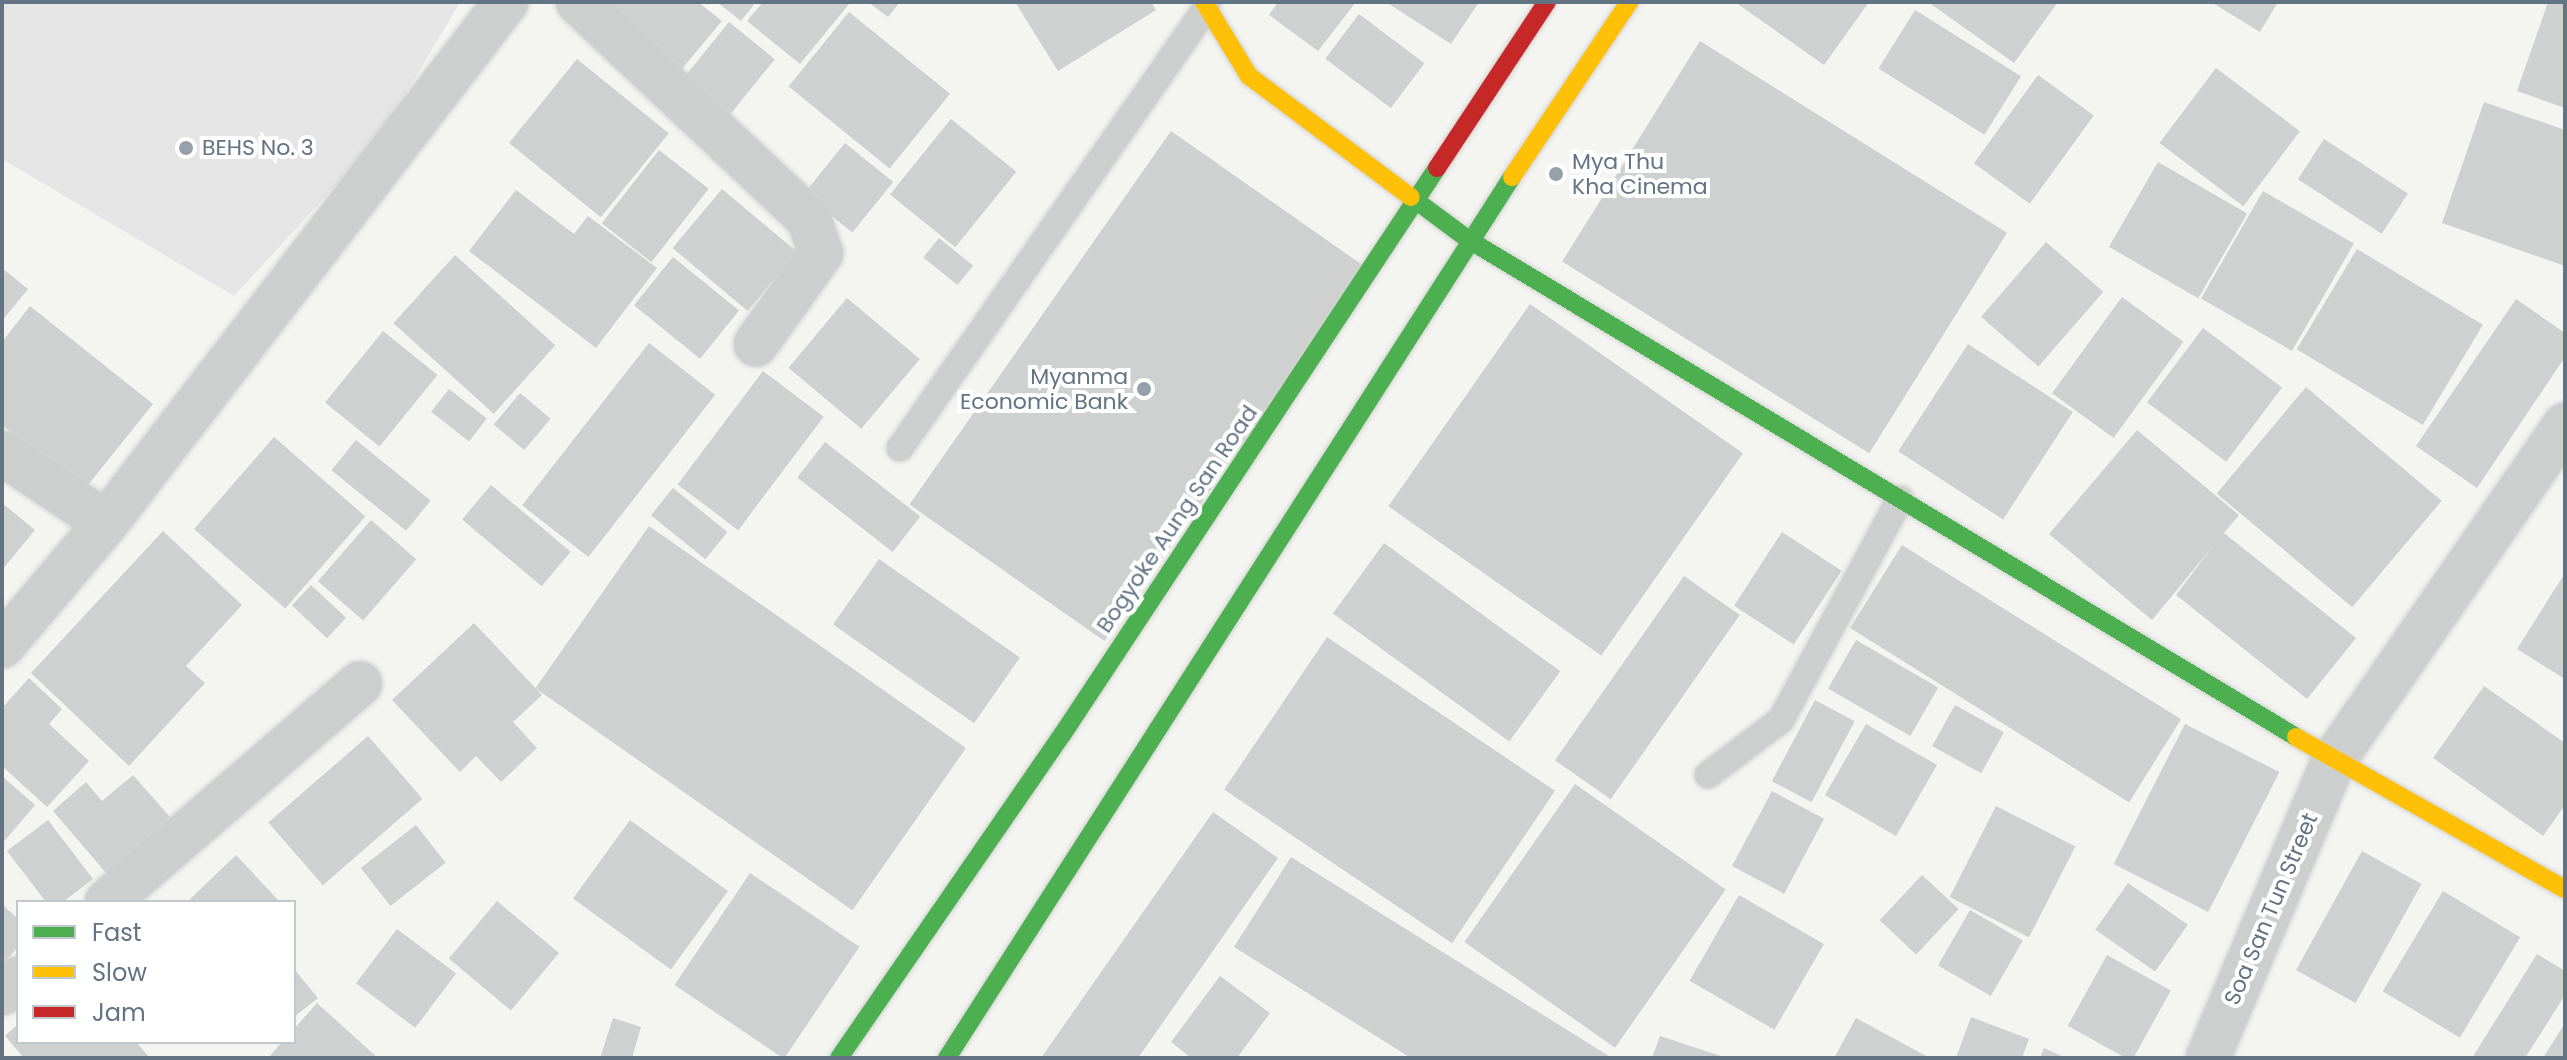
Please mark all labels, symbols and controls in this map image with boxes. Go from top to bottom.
place label: BEHS No. 3 [202,135,314,161]
marker: BEHS No. 3 [177,139,195,157]
place label: Mya Thu Kha Cinema [1572,148,1708,200]
marker: Mya Thu Kha Cinema [1547,165,1565,183]
place label: Myanma Economic Bank [960,363,1128,414]
marker: Myanma Economic Bank [1135,380,1153,398]
street label: Bogyoke Aung San Road [1091,400,1263,638]
street label: Soa San Tun Street [2219,809,2323,1009]
legend [16,900,296,1044]
text: Fast [92,916,142,949]
text: Slow [92,956,147,989]
text: Jam [92,996,146,1029]

